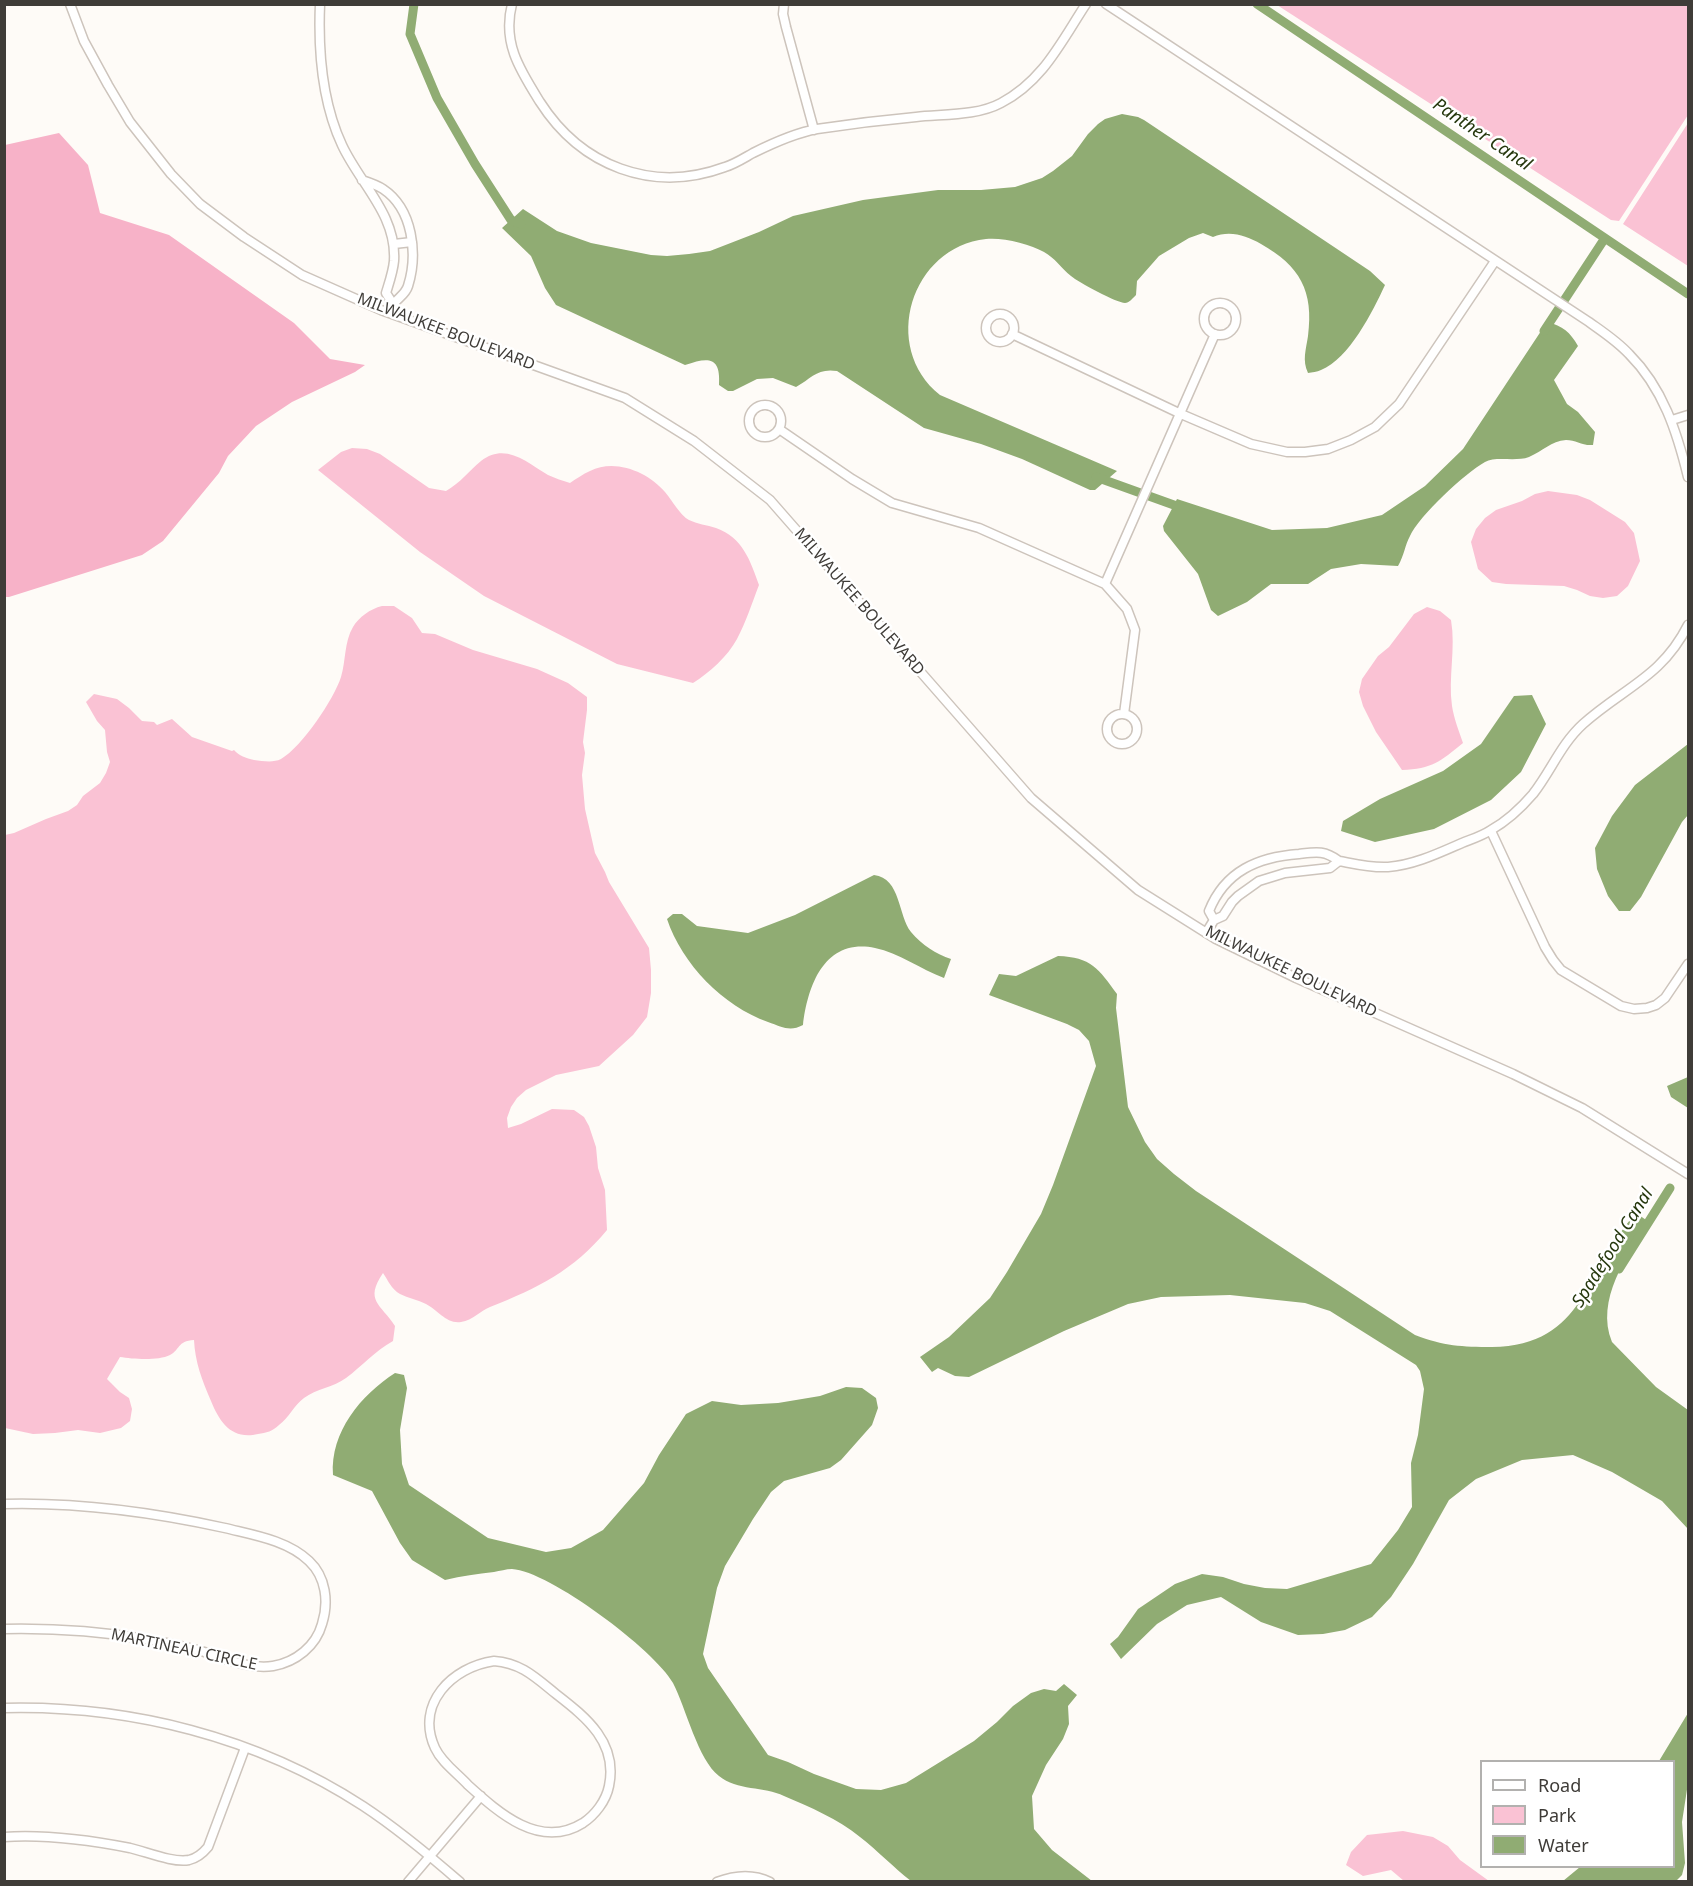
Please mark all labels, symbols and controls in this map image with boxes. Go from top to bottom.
water label: Panther Canal [1429,94,1535,176]
street label: MILWAUKEE BOULEVARD [354,289,538,375]
street label: MILWAUKEE BOULEVARD [790,524,928,680]
street label: MILWAUKEE BOULEVARD [1202,922,1380,1022]
water label: Spadefood Canal [1568,1184,1658,1312]
street label: MARTINEAU CIRCLE [109,1625,259,1675]
legend [1480,1760,1675,1868]
text: Road [1538,1773,1581,1797]
text: Park [1538,1803,1576,1827]
text: Water [1538,1833,1589,1857]

